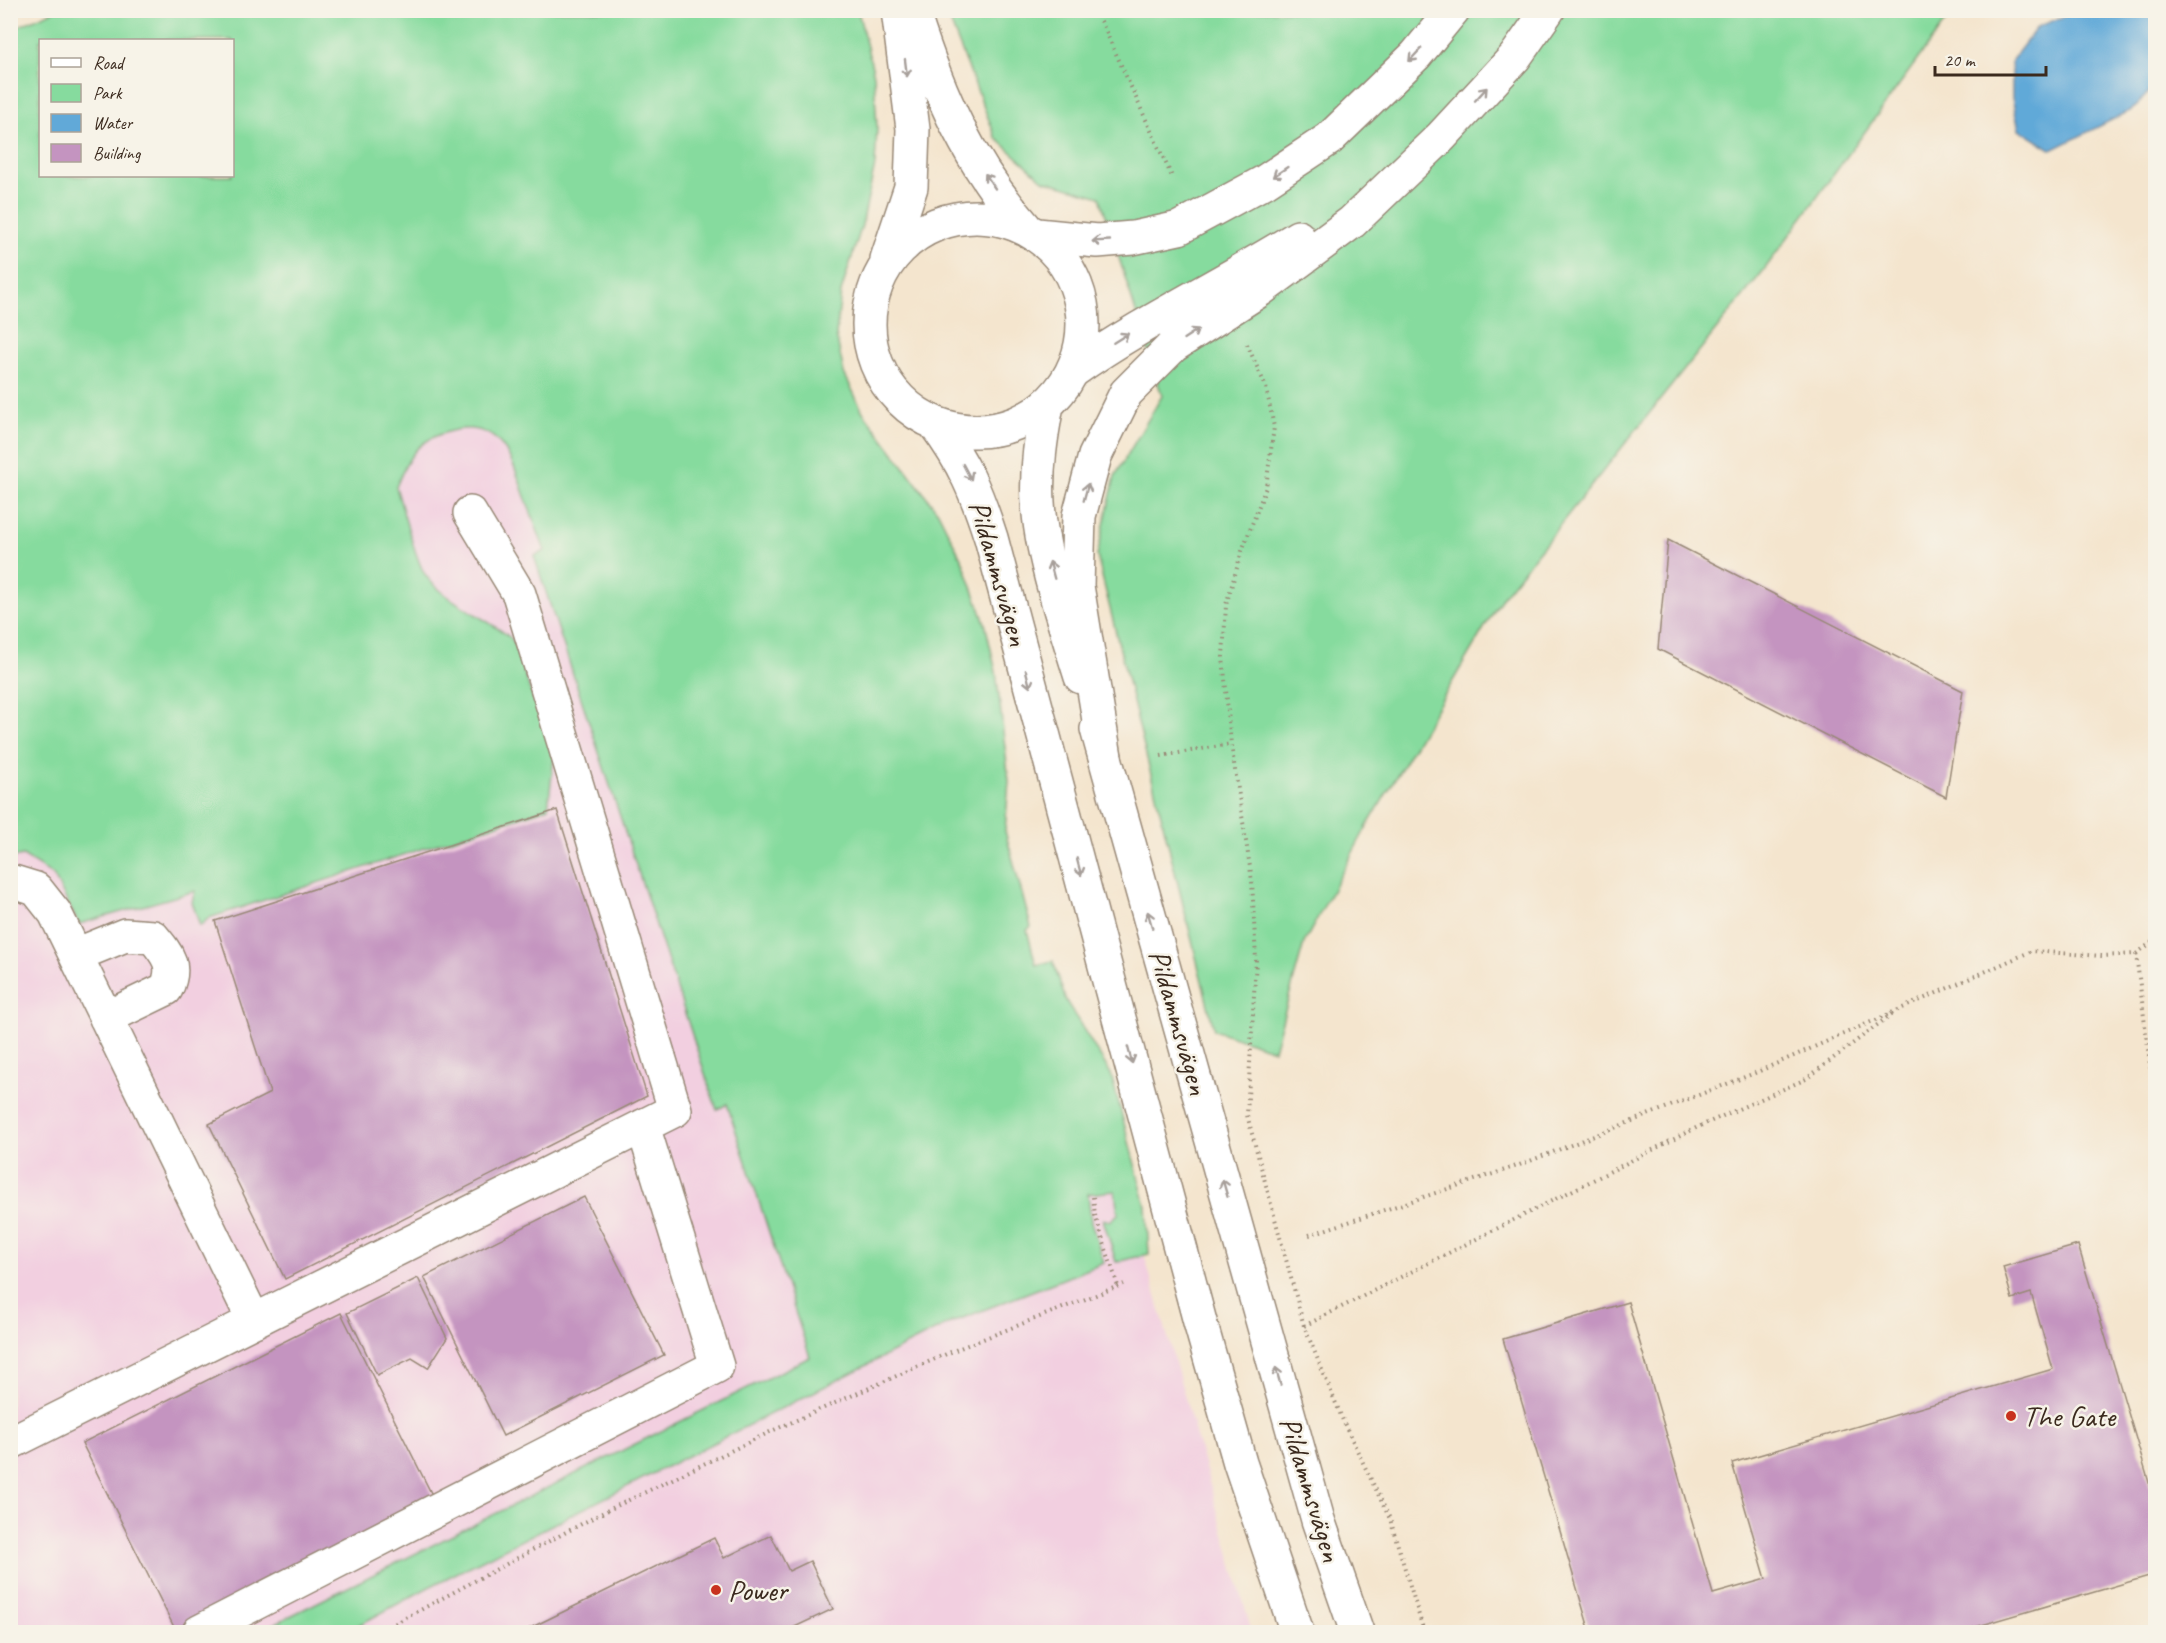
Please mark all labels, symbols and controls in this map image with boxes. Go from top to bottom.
legend [39,39,234,177]
scale bar [1935,39,2046,77]
one-way arrow [1408,48,1423,63]
text: 20 m [1944,49,1977,71]
text: Road [93,52,126,74]
one-way arrow [900,58,911,78]
text: Park [93,82,123,104]
one-way arrow [1474,87,1488,102]
text: Water [93,112,134,134]
text: Building [93,142,142,164]
one-way arrow [1272,166,1289,178]
one-way arrow [984,173,996,190]
one-way arrow [1092,235,1112,246]
one-way arrow [1182,328,1199,340]
one-way arrow [1112,331,1129,343]
one-way arrow [962,463,973,481]
one-way arrow [1080,483,1092,502]
street label: Pildammsvägen [960,496,1038,651]
one-way arrow [1045,561,1057,580]
one-way arrow [1022,669,1034,688]
one-way arrow [1074,857,1085,876]
one-way arrow [1144,911,1155,930]
street label: Pildammsvägen [1140,945,1218,1100]
one-way arrow [1125,1046,1136,1065]
one-way arrow [1219,1179,1231,1198]
one-way arrow [1272,1367,1283,1386]
place label: The Gate [2023,1397,2117,1435]
marker: The Gate [2004,1409,2018,1423]
street label: Pildammsvägen [1271,1412,1351,1567]
place label: Power [728,1571,790,1609]
marker: Power [709,1583,723,1597]

